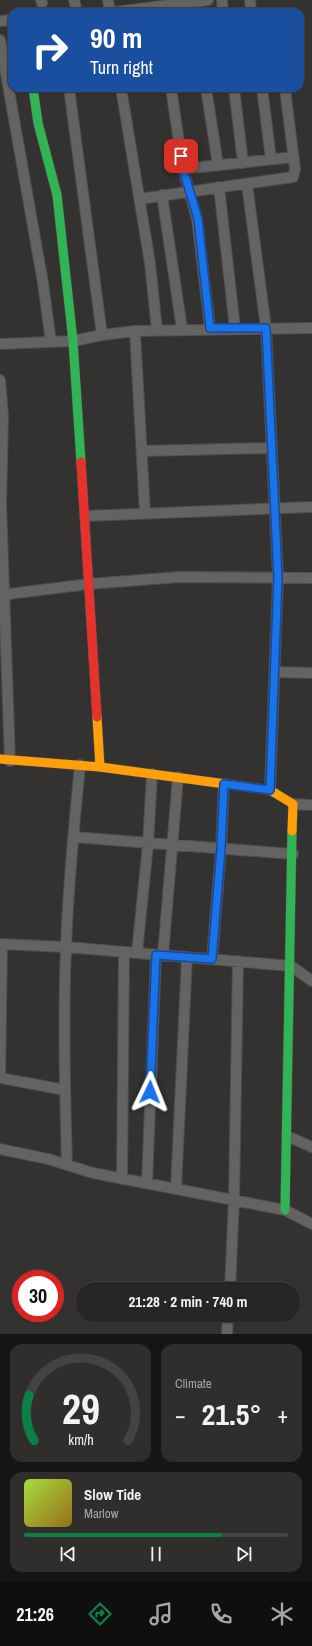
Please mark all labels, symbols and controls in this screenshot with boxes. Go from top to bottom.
text: 90 m [90,19,142,57]
icon: right [24,24,76,76]
text: Turn right [90,55,153,80]
pin [164,139,198,173]
icon: arrive [170,145,192,167]
position arrow [129,1071,171,1113]
speed limit sign: 30 [12,1270,64,1322]
text: 21:28 · 2 min · 740 m [129,1291,247,1312]
text: Climate [175,1375,212,1392]
text: 29 [62,1381,99,1437]
text: 21.5° [202,1394,261,1434]
text: − [175,1400,186,1430]
text: + [277,1400,288,1430]
text: km/h [68,1430,93,1449]
text: Slow Tide [84,1484,141,1505]
text: Marlow [84,1505,118,1522]
icon: previous [57,1543,79,1565]
icon: pause [145,1543,167,1565]
icon: next [233,1543,255,1565]
icon: directions [86,1600,114,1628]
icon: music [147,1600,175,1628]
icon: phone [207,1600,235,1628]
icon: climate [268,1600,296,1628]
text: 21:26 [16,1602,54,1627]

